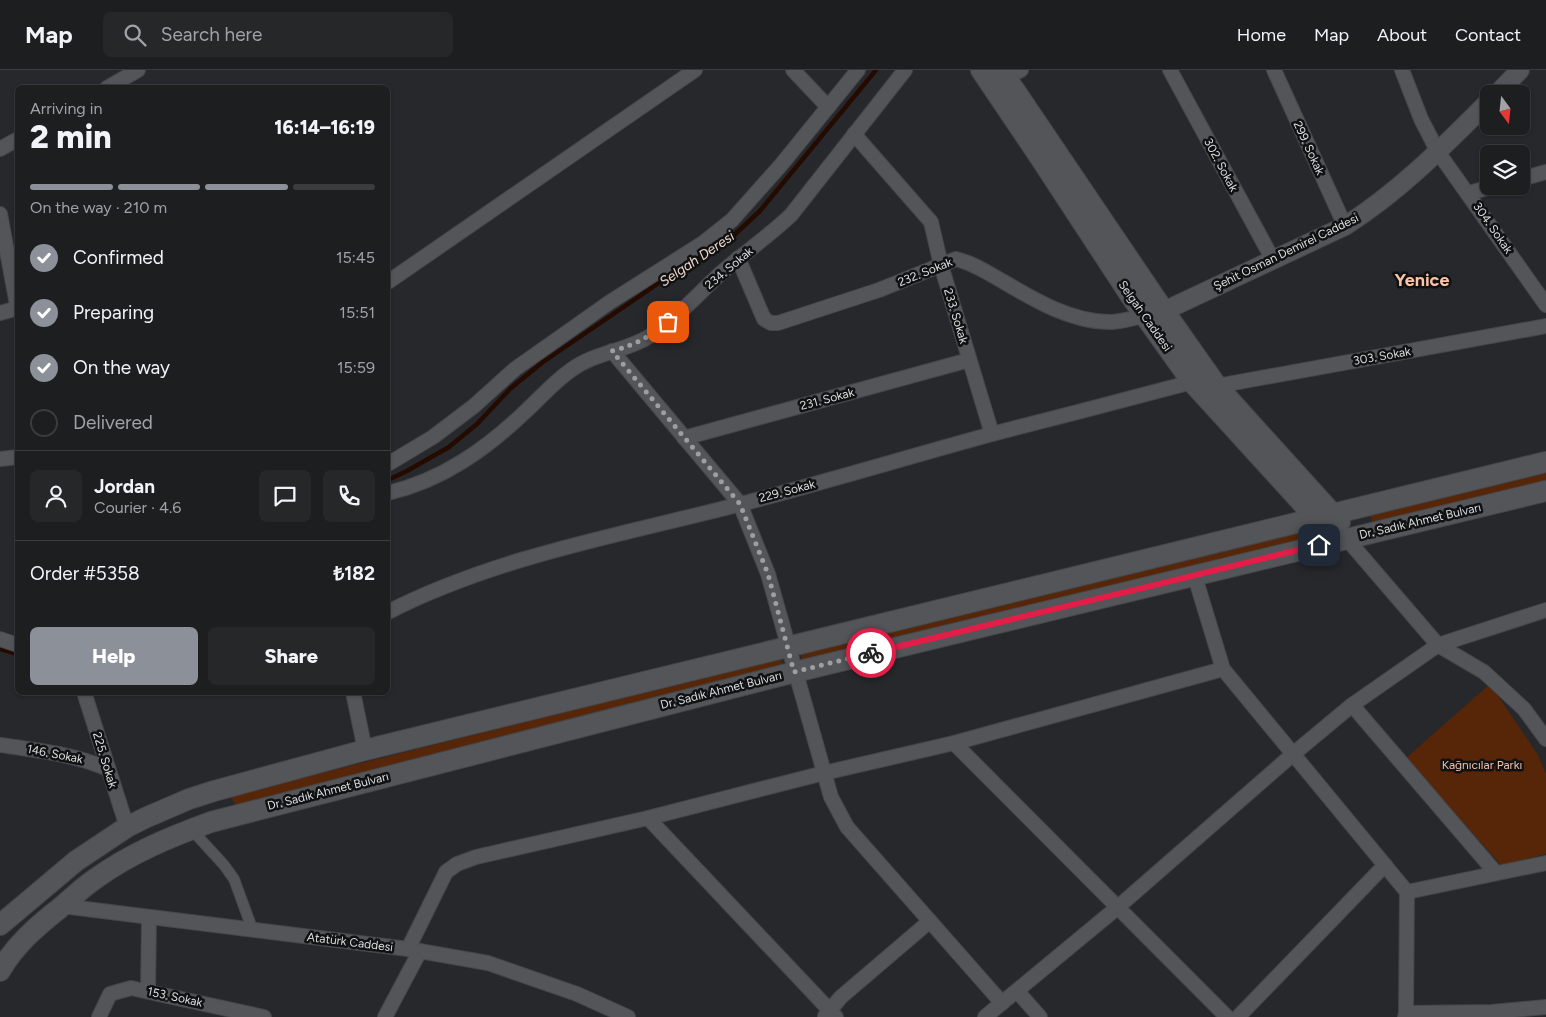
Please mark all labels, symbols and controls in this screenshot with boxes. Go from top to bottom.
search box [103,12,453,57]
text: Map [25,20,73,49]
icon: search [121,21,149,49]
text: Search here [161,23,262,46]
text: Home [1237,24,1286,46]
text: Map [1314,24,1349,46]
text: About [1377,24,1427,46]
text: Contact [1455,24,1521,46]
north arrow [1480,85,1530,135]
map controls [1480,85,1530,195]
text: Arriving in [30,99,102,118]
text: 16:14–16:19 [274,116,375,139]
text: 2 min [30,118,112,156]
street label: 299. Sokak [1290,119,1328,177]
street label: 302. Sokak [1201,136,1241,194]
button: layers [1480,145,1530,195]
text: On the way · 210 m [30,198,167,217]
street label: 304. Sokak [1470,200,1516,256]
street label: Şehit Osman Demirel Caddesi [1211,211,1361,293]
water label: Selgah Deresi [656,227,738,290]
icon: check [30,244,58,272]
street label: 234. Sokak [702,244,756,292]
text: Confirmed [73,246,164,269]
text: 15:45 [336,248,375,267]
street label: 232. Sokak [896,255,954,289]
district label: Yenice [1395,269,1449,291]
street label: Selgah Caddesi [1115,278,1175,354]
street label: 233. Sokak [941,287,971,346]
icon: check [30,299,58,327]
text: Preparing [73,301,154,324]
pin [647,301,689,343]
text: 15:51 [339,303,375,322]
icon: bag [654,308,682,336]
street label: 303. Sokak [1352,344,1412,368]
icon: check [30,354,58,382]
text: On the way [73,356,170,379]
text: 15:59 [337,358,375,377]
street label: 231. Sokak [798,385,856,413]
text: Delivered [73,411,153,434]
button: person [30,470,82,522]
button: chat [259,470,311,522]
button: phone [323,470,375,522]
text: Jordan [94,475,155,498]
street label: 229. Sokak [757,477,817,505]
text: Courier · 4.6 [94,498,181,517]
street label: Dr. Sadık Ahmet Bulvarı [1358,500,1482,542]
pin [1298,524,1340,566]
icon: home [1305,531,1333,559]
text: Order #5358 [30,562,140,585]
text: ₺182 [333,562,375,585]
button: Help [30,627,198,685]
button: Share [208,627,375,685]
courier [846,628,896,678]
icon: bike [857,639,885,667]
street label: Dr. Sadık Ahmet Bulvarı [659,668,783,712]
street label: 225. Sokak [90,730,120,790]
street label: 146. Sokak [26,742,84,766]
park label: Kağnıcılar Parkı [1442,758,1522,772]
street label: Dr. Sadık Ahmet Bulvarı [266,769,390,813]
street label: Atatürk Caddesi [306,930,394,954]
street label: 153. Sokak [146,984,204,1010]

